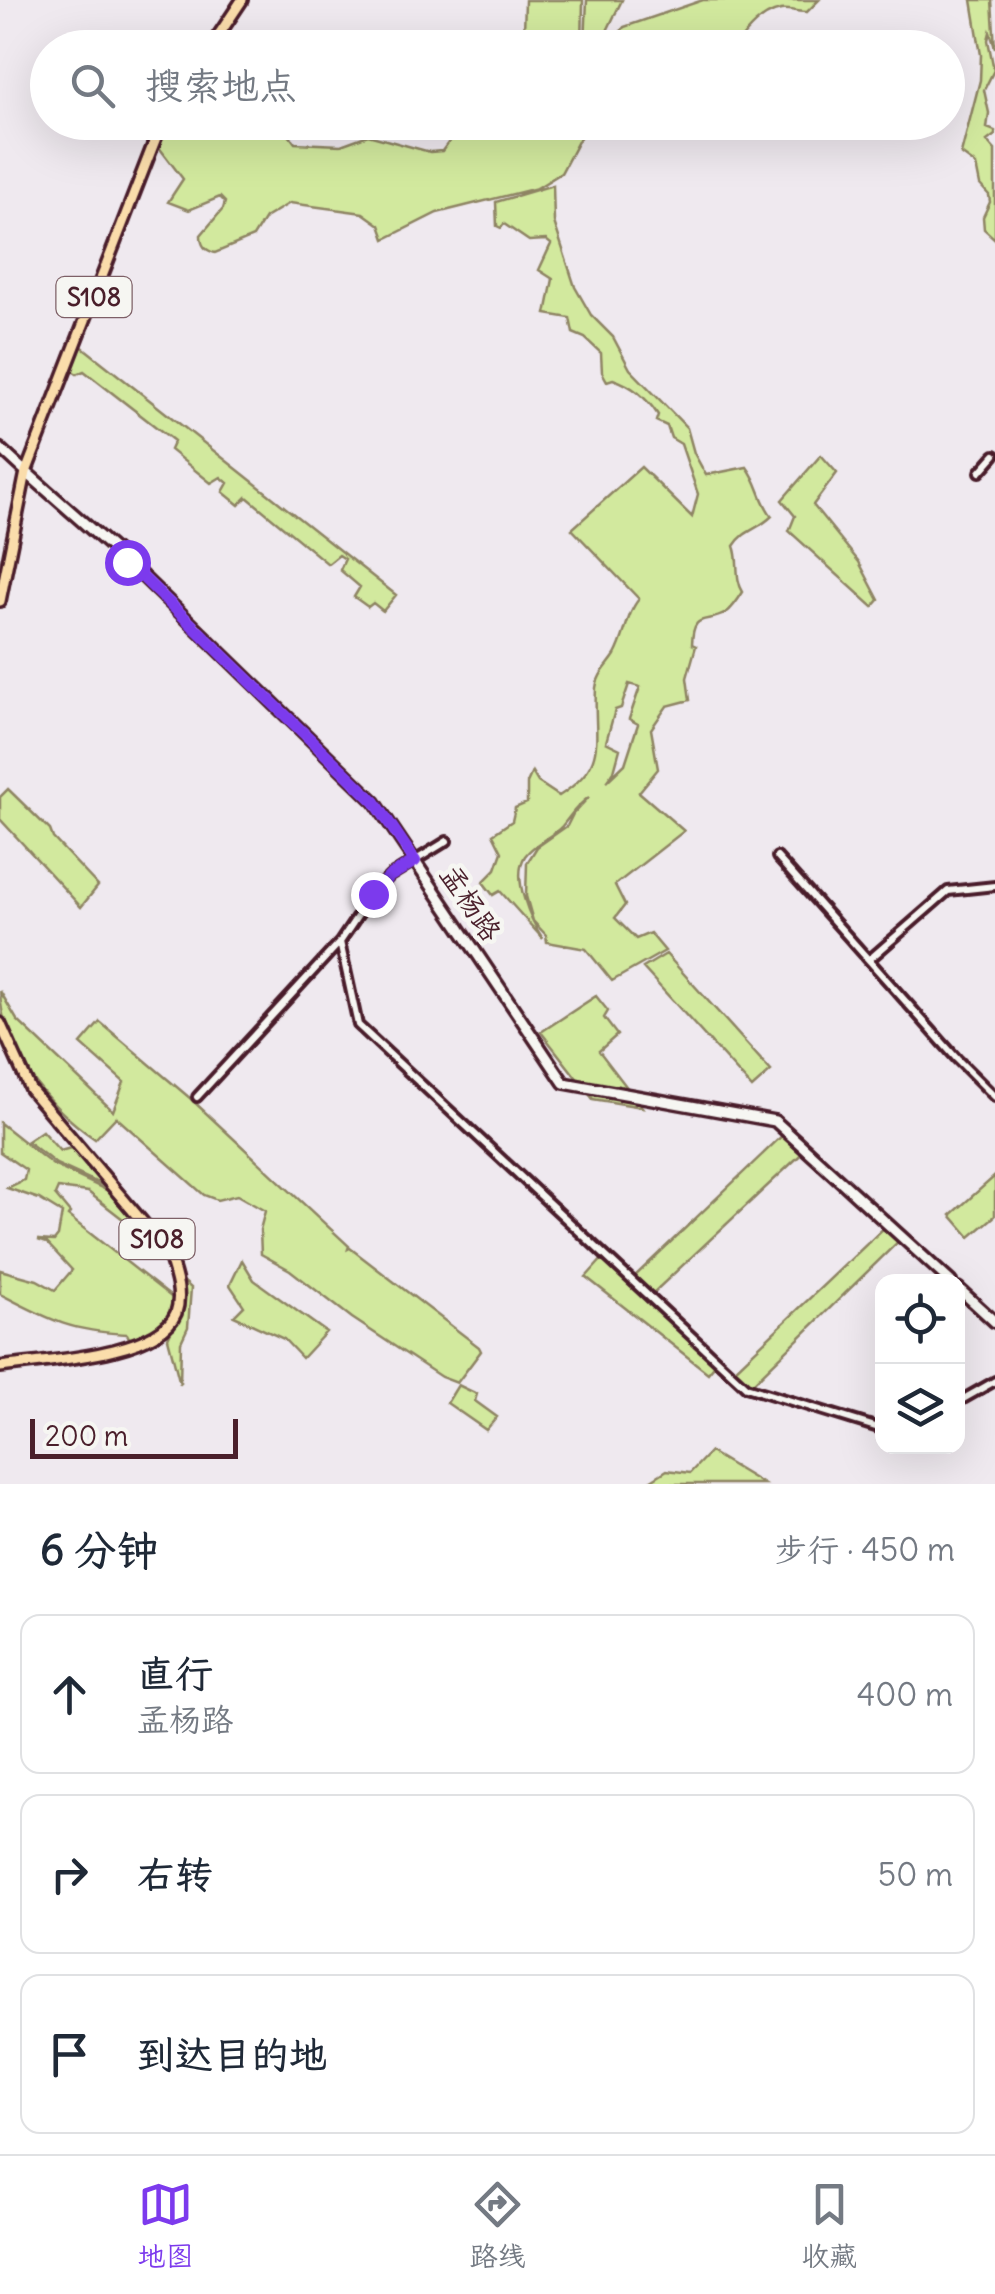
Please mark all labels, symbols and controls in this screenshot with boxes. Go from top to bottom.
search box [30,30,965,140]
icon: search [65,58,120,113]
text: 搜索地点 [145,62,297,109]
road number: S108 [56,277,132,317]
route start [105,540,151,586]
street label: 孟杨路 [433,858,509,948]
route end [351,872,397,918]
road number: S108 [120,1219,194,1259]
map controls [875,1274,965,1454]
button: locate [875,1274,965,1364]
button: layers [875,1364,965,1454]
scale bar [30,1414,238,1458]
text: 200 m [45,1418,128,1454]
text: 6 分钟 [40,1524,158,1576]
text: 步行 · 450 m [775,1529,955,1570]
text: 直行 [137,1650,213,1697]
icon: ahead [42,1667,97,1722]
text: 400 m [857,1674,953,1715]
text: 孟杨路 [137,1699,233,1740]
icon: right [42,1847,97,1902]
text: 右转 [137,1851,213,1898]
text: 50 m [878,1854,953,1895]
icon: arrive [42,2027,97,2082]
text: 到达目的地 [137,2031,327,2078]
tab: 地图 [138,2177,194,2274]
tab: 路线 [469,2177,525,2274]
tab: 收藏 [801,2177,857,2274]

